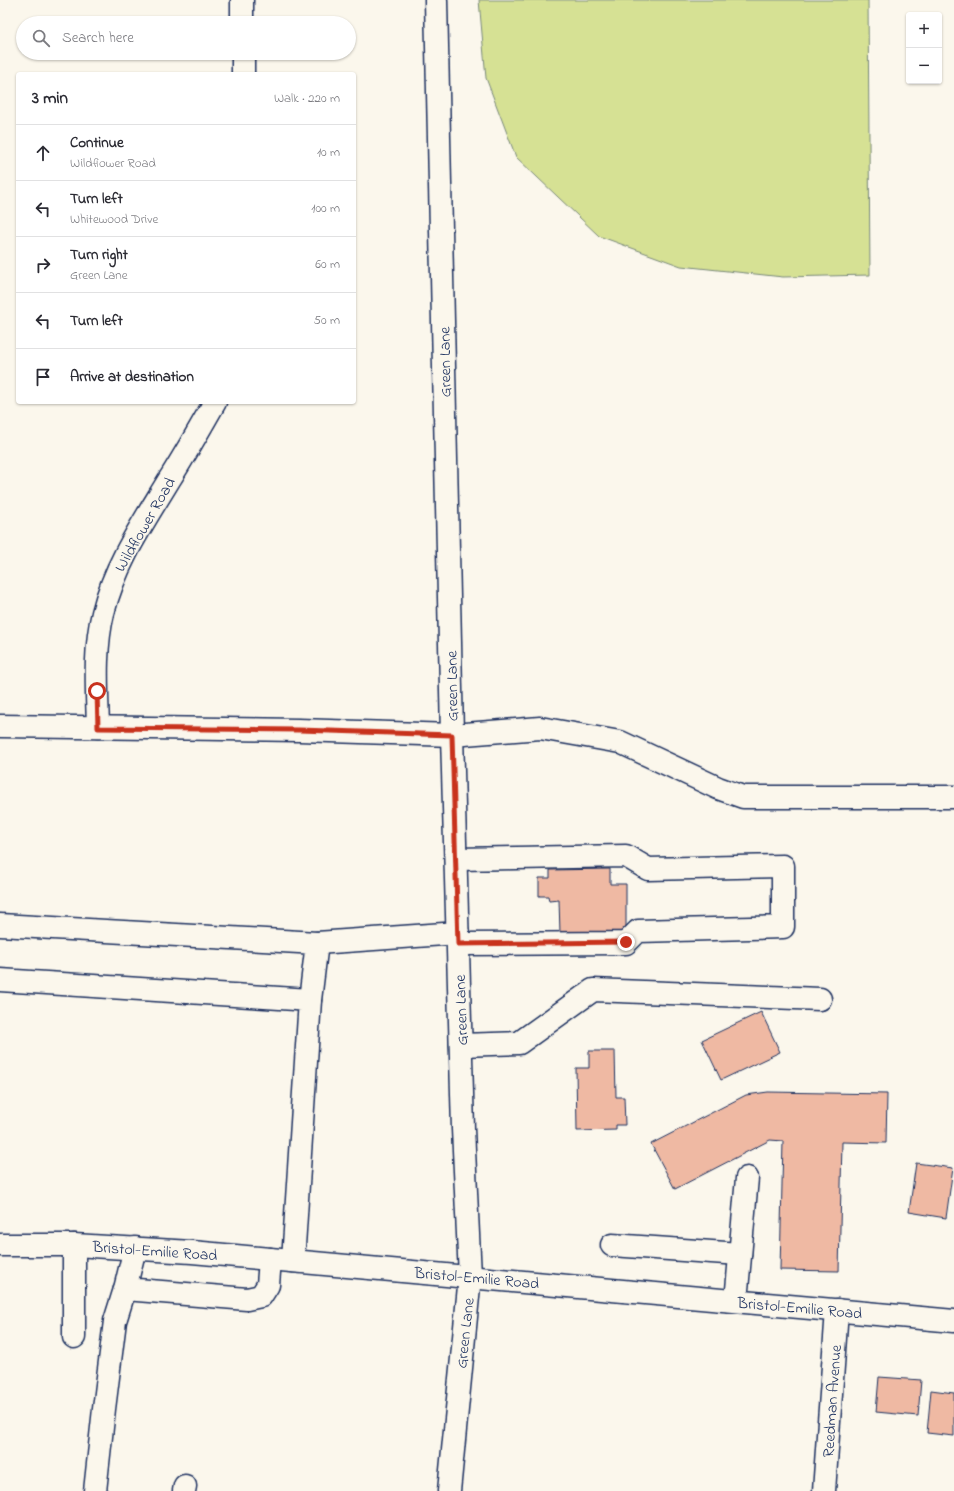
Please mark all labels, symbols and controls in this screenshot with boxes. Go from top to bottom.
map controls [906,12,942,84]
button: + [906,12,942,48]
search box [16,16,356,60]
icon: search [30,27,52,49]
text: Search here [62,27,134,49]
button: − [906,48,942,84]
text: 3 min [32,86,68,111]
text: Walk · 220 m [274,89,340,108]
text: Continue [70,132,124,154]
icon: ahead [32,142,54,164]
text: 10 m [317,143,340,162]
text: Wildflower Road [70,154,156,173]
text: Turn left [70,188,123,210]
icon: left [32,198,54,220]
text: 100 m [311,199,340,218]
text: Whitewood Drive [70,210,158,229]
text: Turn right [70,244,128,266]
icon: right [32,254,54,276]
text: 60 m [315,255,340,274]
text: Green Lane [70,266,128,285]
icon: left [32,310,54,332]
text: Turn left [70,310,123,332]
text: 50 m [314,311,340,330]
street label: Green Lane [433,326,459,398]
icon: arrive [32,366,54,388]
text: Arrive at destination [70,366,194,388]
street label: Wildflower Road [109,473,183,577]
street label: Green Lane [440,650,466,722]
route start [88,682,106,700]
route end [617,933,635,951]
street label: Green Lane [449,973,475,1046]
street label: Bristol-Emilie Road [91,1236,218,1268]
street label: Bristol-Emilie Road [412,1261,540,1296]
street label: Bristol-Emilie Road [735,1291,863,1326]
street label: Green Lane [450,1296,482,1370]
street label: Reedman Avenue [817,1343,849,1458]

